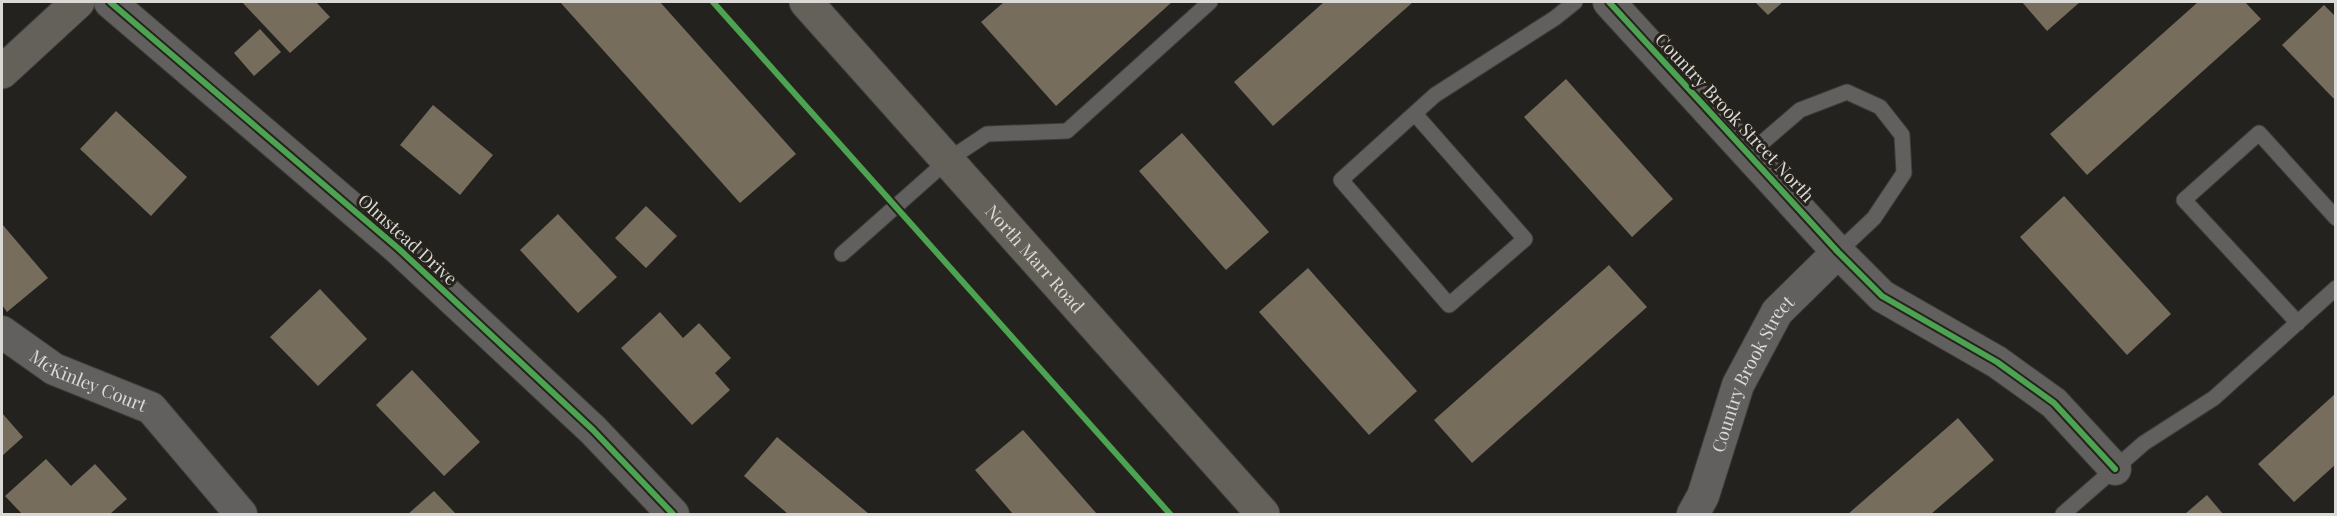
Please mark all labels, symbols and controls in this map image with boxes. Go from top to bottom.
street label: Country Brook Street North [1650,27,1820,207]
street label: Olmstead Drive [353,188,463,290]
street label: North Marr Road [980,199,1090,318]
street label: Country Brook Street [1706,290,1800,455]
street label: McKinley Court [25,344,151,417]

